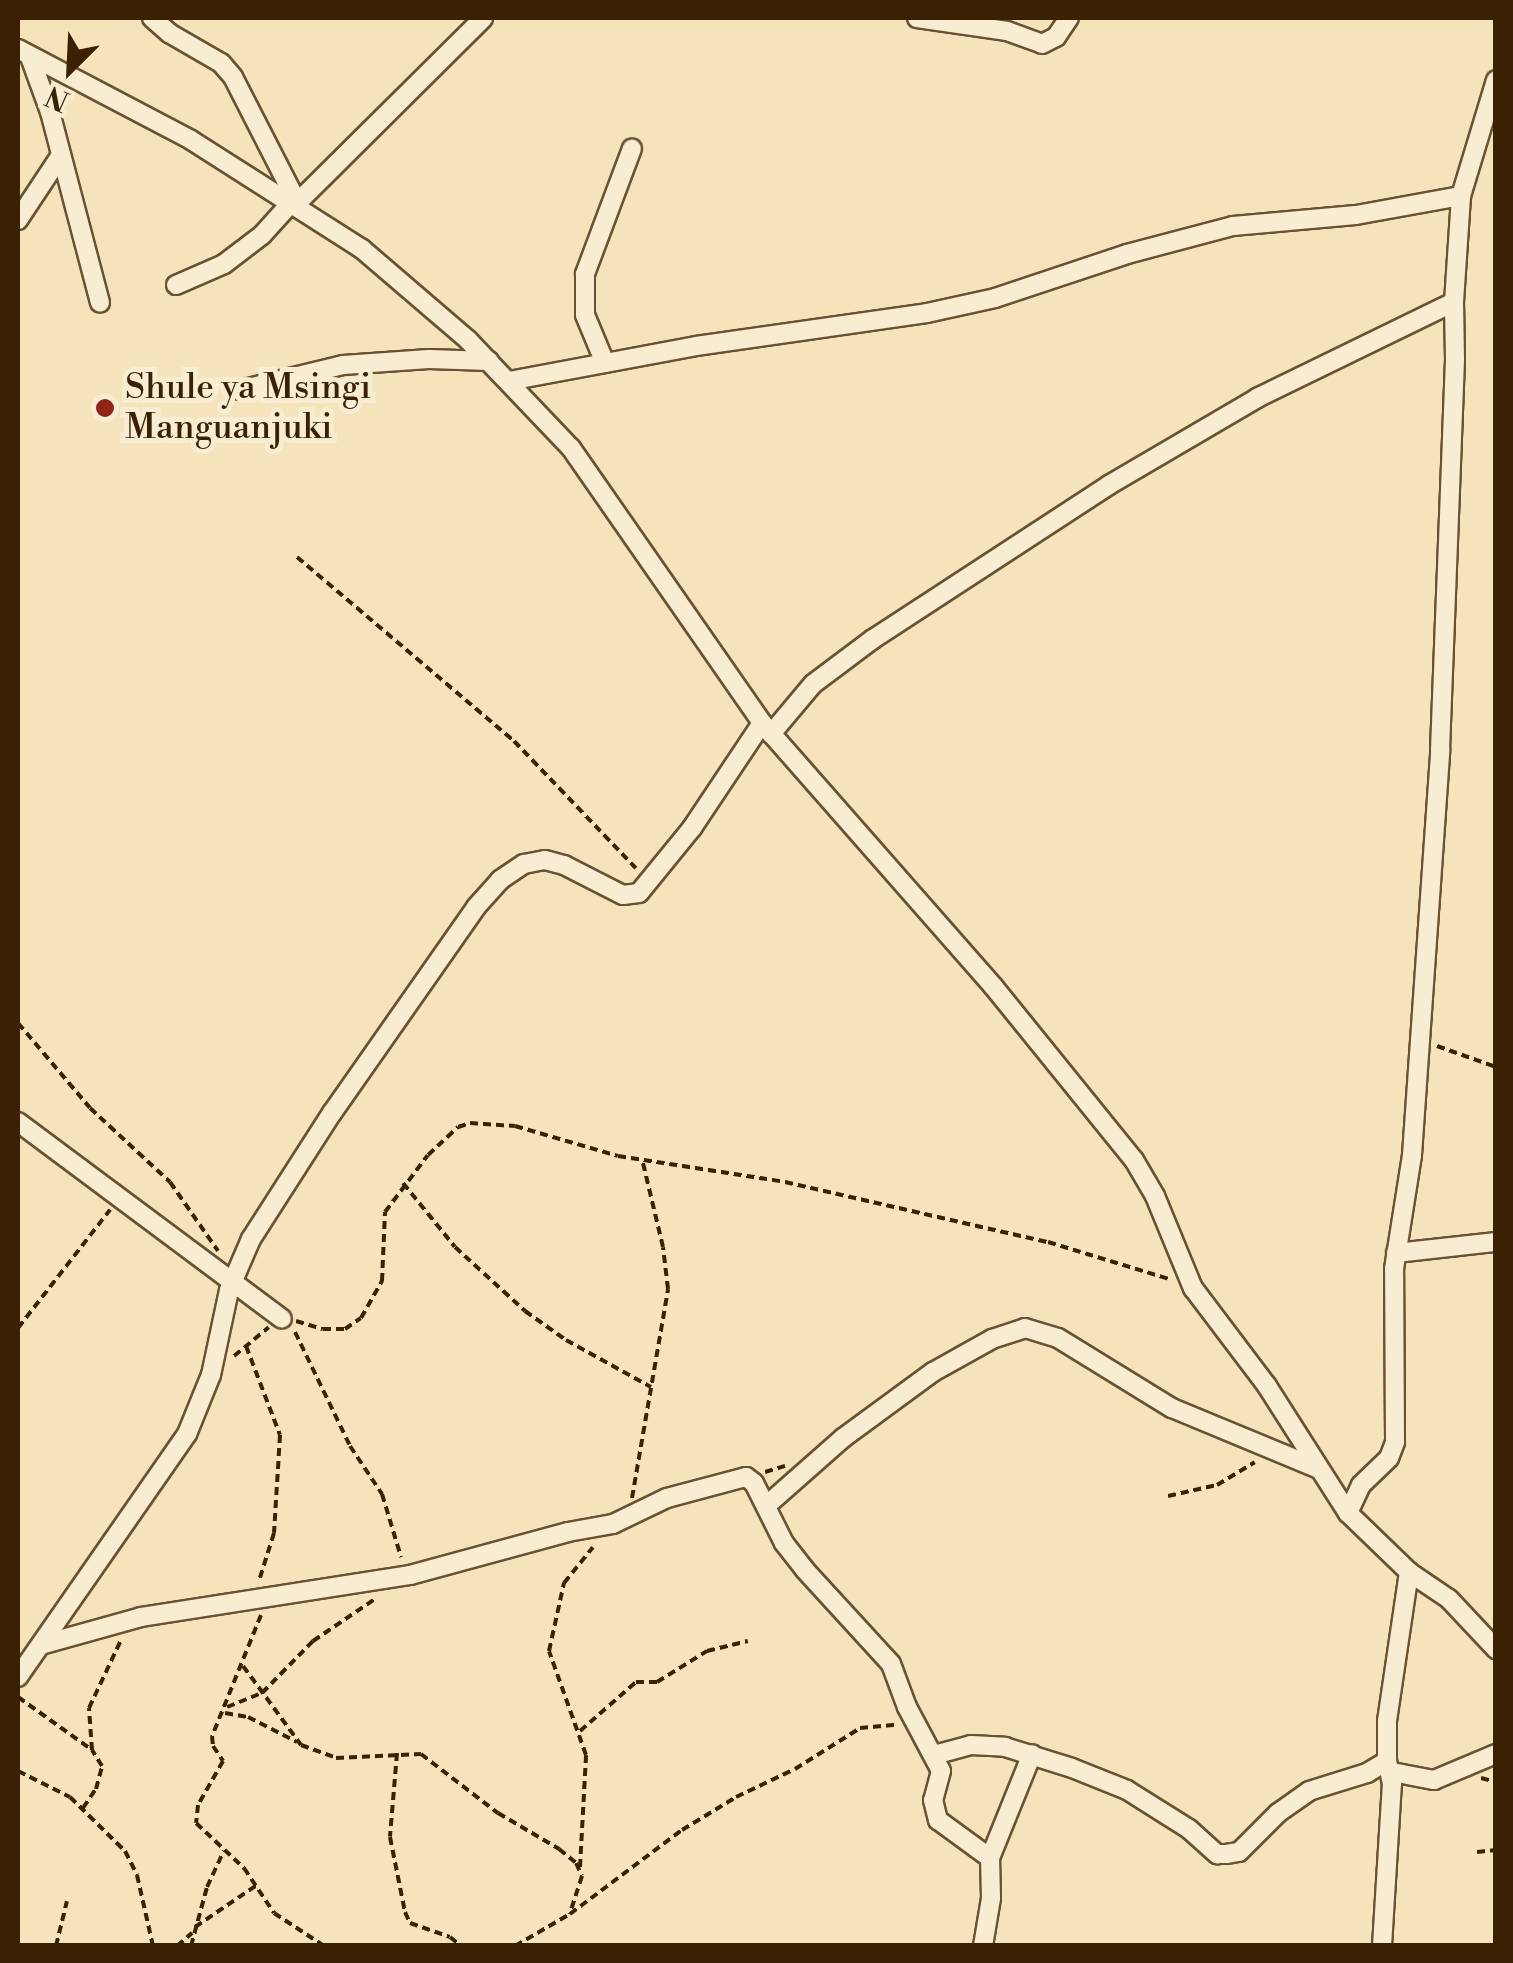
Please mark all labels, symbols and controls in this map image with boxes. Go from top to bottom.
north arrow [20,20,120,120]
text: N [40,77,75,118]
place label: Shule ya Msingi Manguanjuki [125,367,371,449]
marker: Shule ya Msingi Manguanjuki [94,397,116,419]

